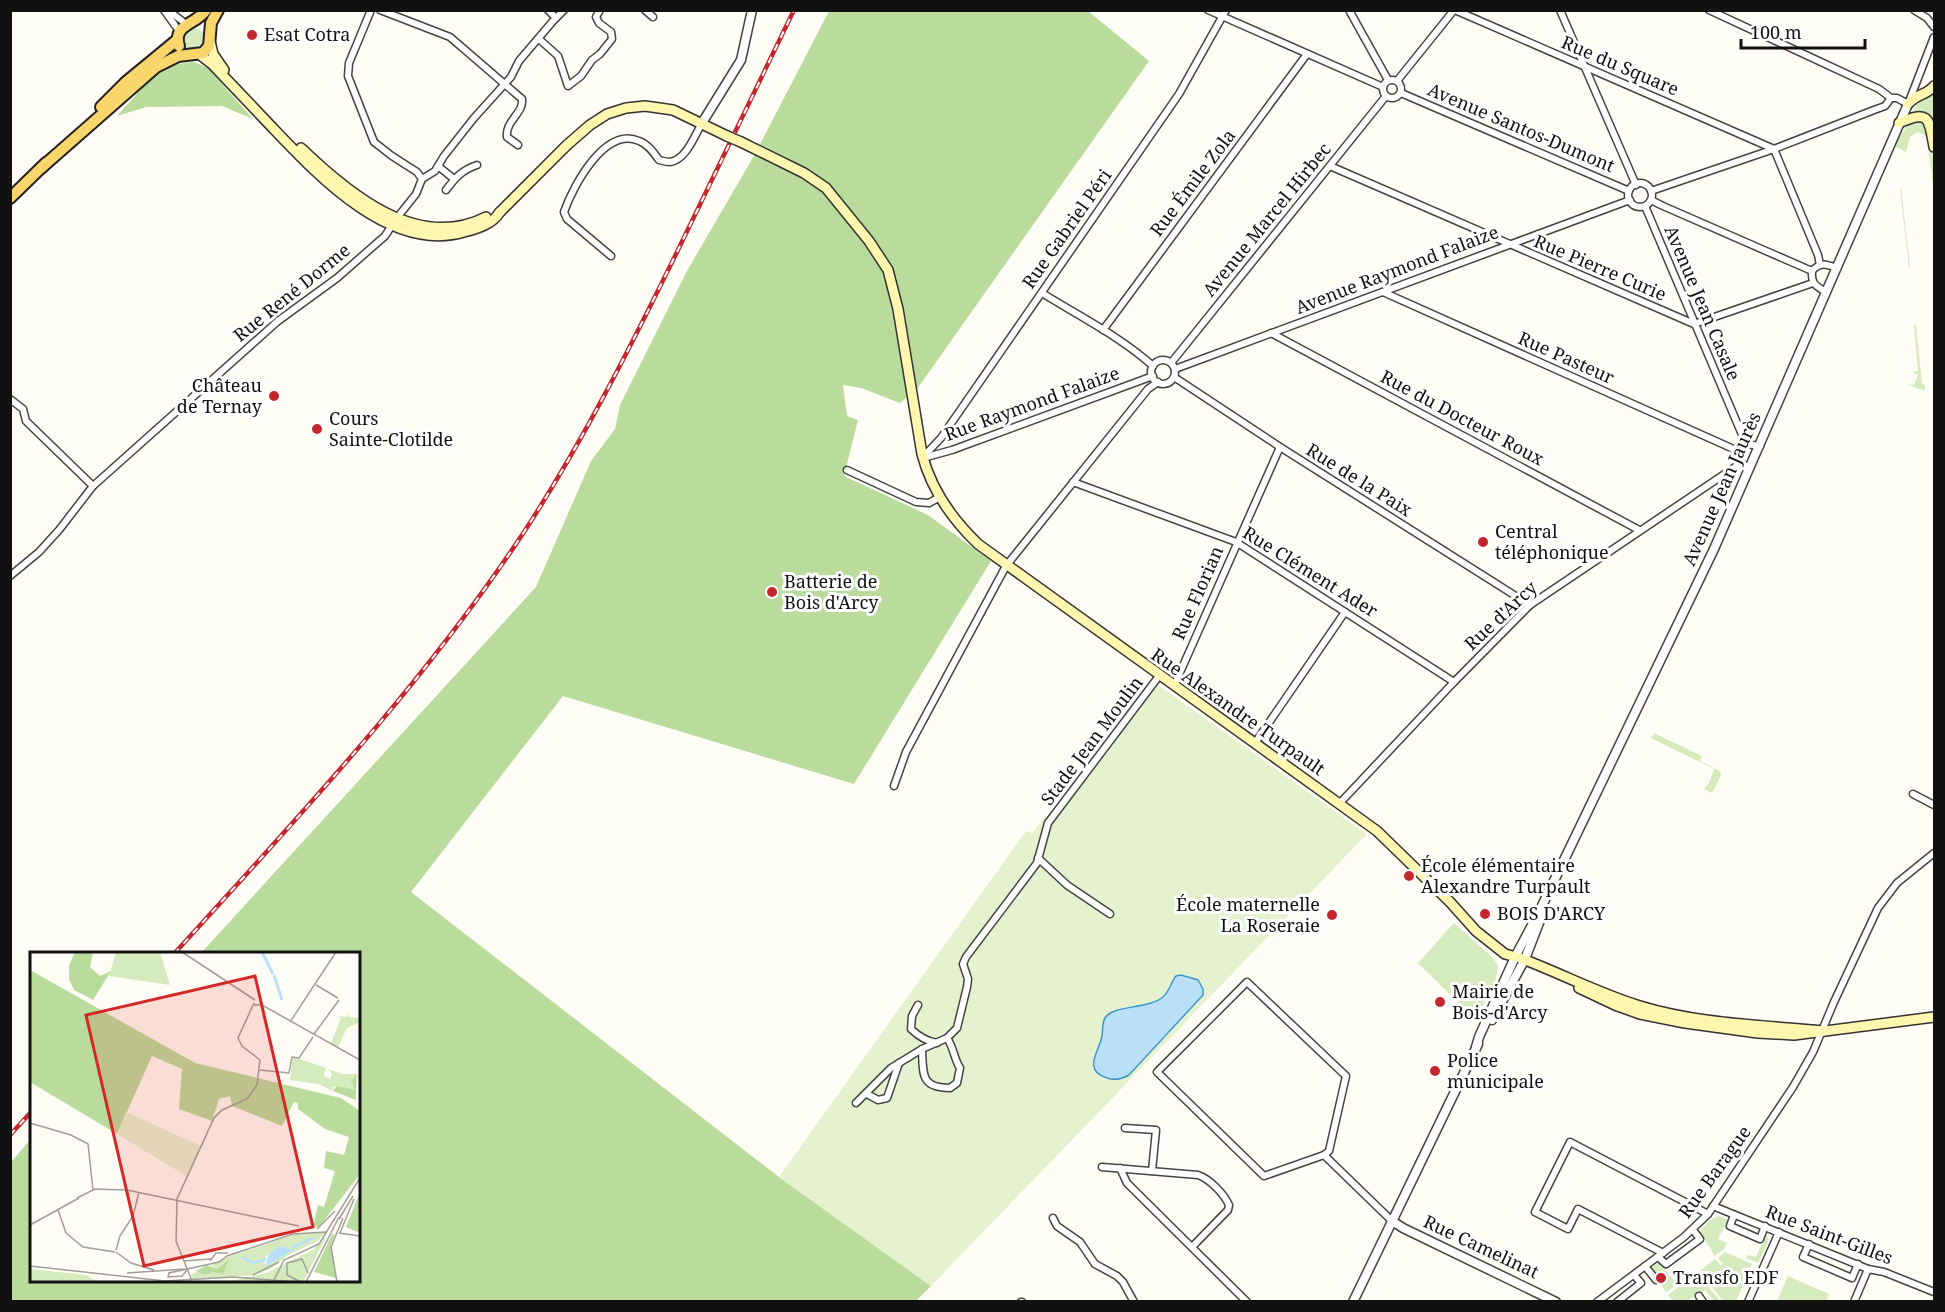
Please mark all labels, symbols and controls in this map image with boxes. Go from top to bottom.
scale bar [1741,12,1866,50]
text: 100 m [1750,20,1802,44]
place label: Esat Cotra [264,22,351,46]
marker: Esat Cotra [245,28,259,42]
street label: Rue du Square [1558,30,1683,101]
street label: Avenue Santos-Dumont [1424,77,1619,177]
street label: Rue Émile Zola [1144,124,1240,241]
street label: Avenue Marcel Hirbec [1197,137,1336,301]
street label: Rue Gabriel Péri [1016,164,1116,293]
street label: Avenue Raymond Falaize [1292,219,1502,319]
street label: Avenue Jean Casale [1659,221,1746,384]
street label: Rue Pierre Curie [1531,228,1670,306]
street label: Rue René Dorme [228,238,355,347]
street label: Rue Pasteur [1515,325,1619,389]
street label: Rue Raymond Falaize [941,360,1122,446]
street label: Rue du Docteur Roux [1377,364,1549,471]
place label: Château de Ternay [177,373,263,418]
marker: Château de Ternay [267,389,281,403]
place label: Cours Sainte-Clotilde [329,406,453,451]
street label: Avenue Jean Jaurès [1676,408,1766,569]
marker: Cours Sainte-Clotilde [310,422,324,436]
street label: Rue de la Paix [1302,437,1417,522]
place label: Central téléphonique [1495,519,1609,564]
street label: Rue Clément Ader [1239,520,1383,623]
marker: Central téléphonique [1476,535,1490,549]
street label: Rue Florian [1166,542,1229,643]
place label: Batterie de Bois d'Arcy [784,569,879,614]
street label: Rue d'Arcy [1459,575,1542,655]
marker: Batterie de Bois d'Arcy [765,585,779,599]
street label: Rue Alexandre Turpault [1147,642,1330,780]
street label: Stade Jean Moulin [1035,671,1148,810]
place label: École élémentaire Alexandre Turpault [1421,853,1590,898]
marker: École élémentaire Alexandre Turpault [1402,869,1416,883]
place label: École maternelle La Roseraie [1176,892,1320,937]
place label: BOIS D'ARCY [1497,901,1606,925]
marker: BOIS D'ARCY [1478,907,1492,921]
marker: École maternelle La Roseraie [1325,908,1339,922]
inset map [30,952,360,1282]
place label: Mairie de Bois-d'Arcy [1452,979,1548,1024]
marker: Mairie de Bois-d'Arcy [1433,995,1447,1009]
place label: Police municipale [1447,1048,1544,1093]
marker: Police municipale [1428,1064,1442,1078]
street label: Rue Barague [1673,1120,1756,1222]
street label: Rue Saint-Gilles [1762,1199,1896,1269]
street label: Rue Camelinat [1420,1209,1543,1283]
place label: Transfo EDF [1673,1265,1779,1289]
marker: Transfo EDF [1654,1271,1668,1285]

